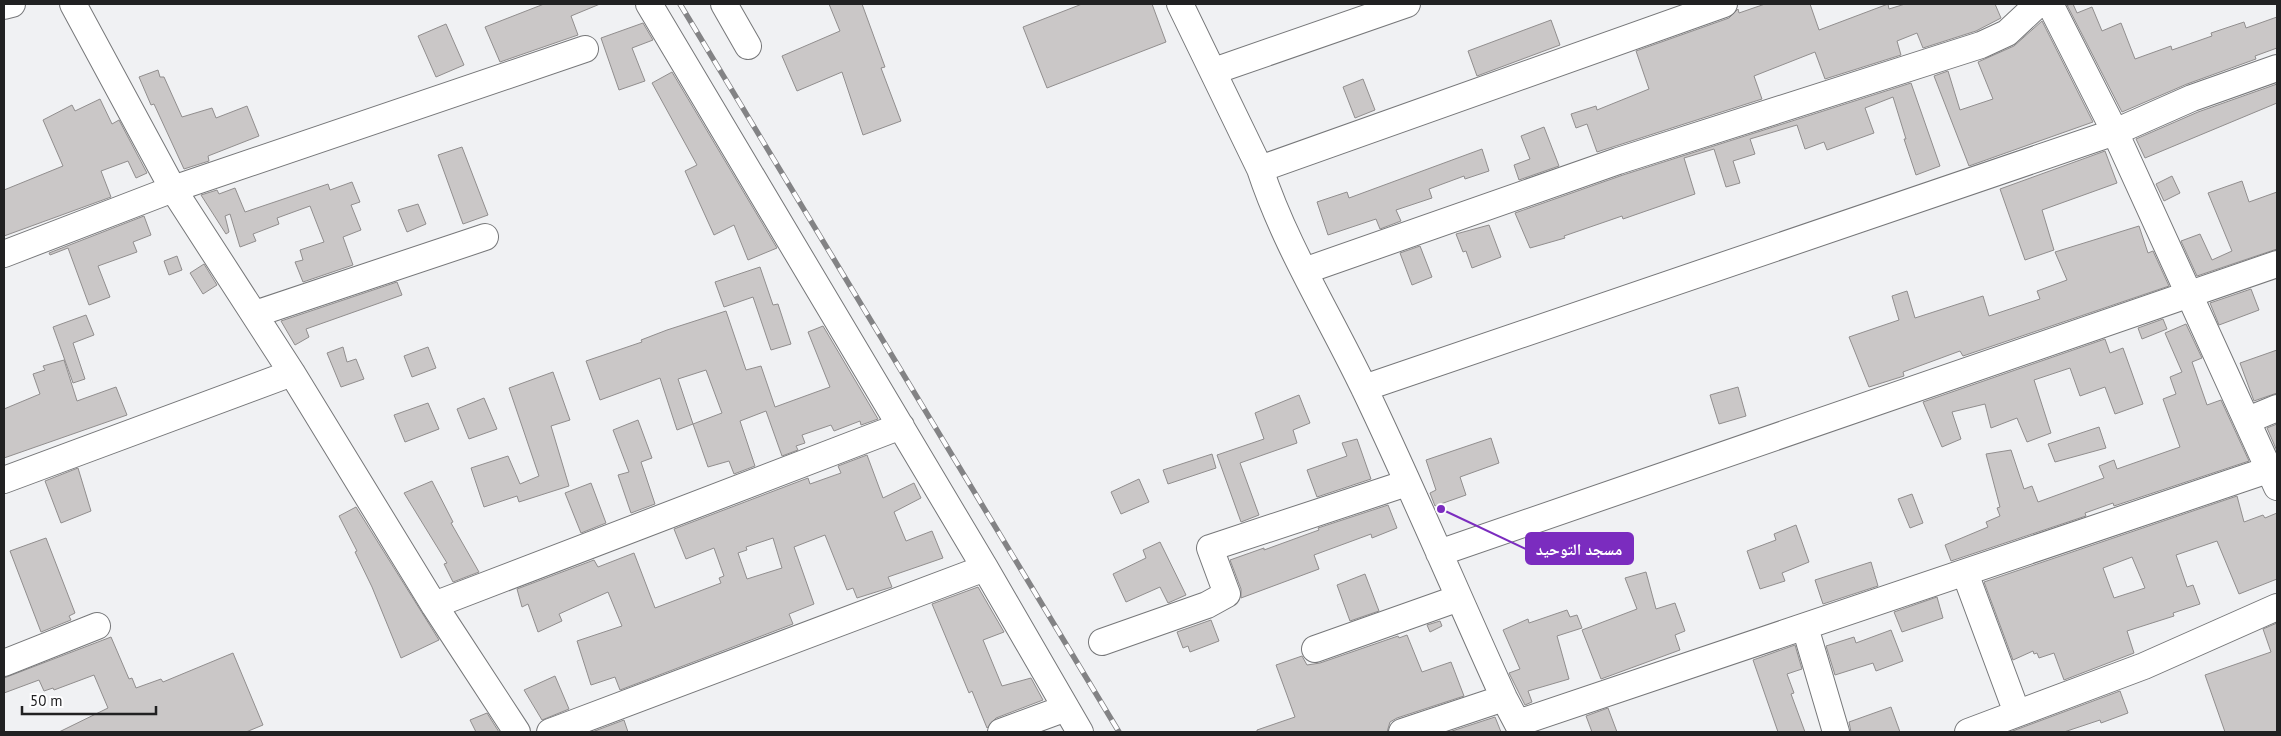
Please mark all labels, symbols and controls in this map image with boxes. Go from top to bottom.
callout: مسجد التوحيد [1526,533,1633,564]
text: مسجد التوحيد [1536,539,1622,559]
scale bar [22,684,156,716]
text: 50 m [30,691,63,710]

